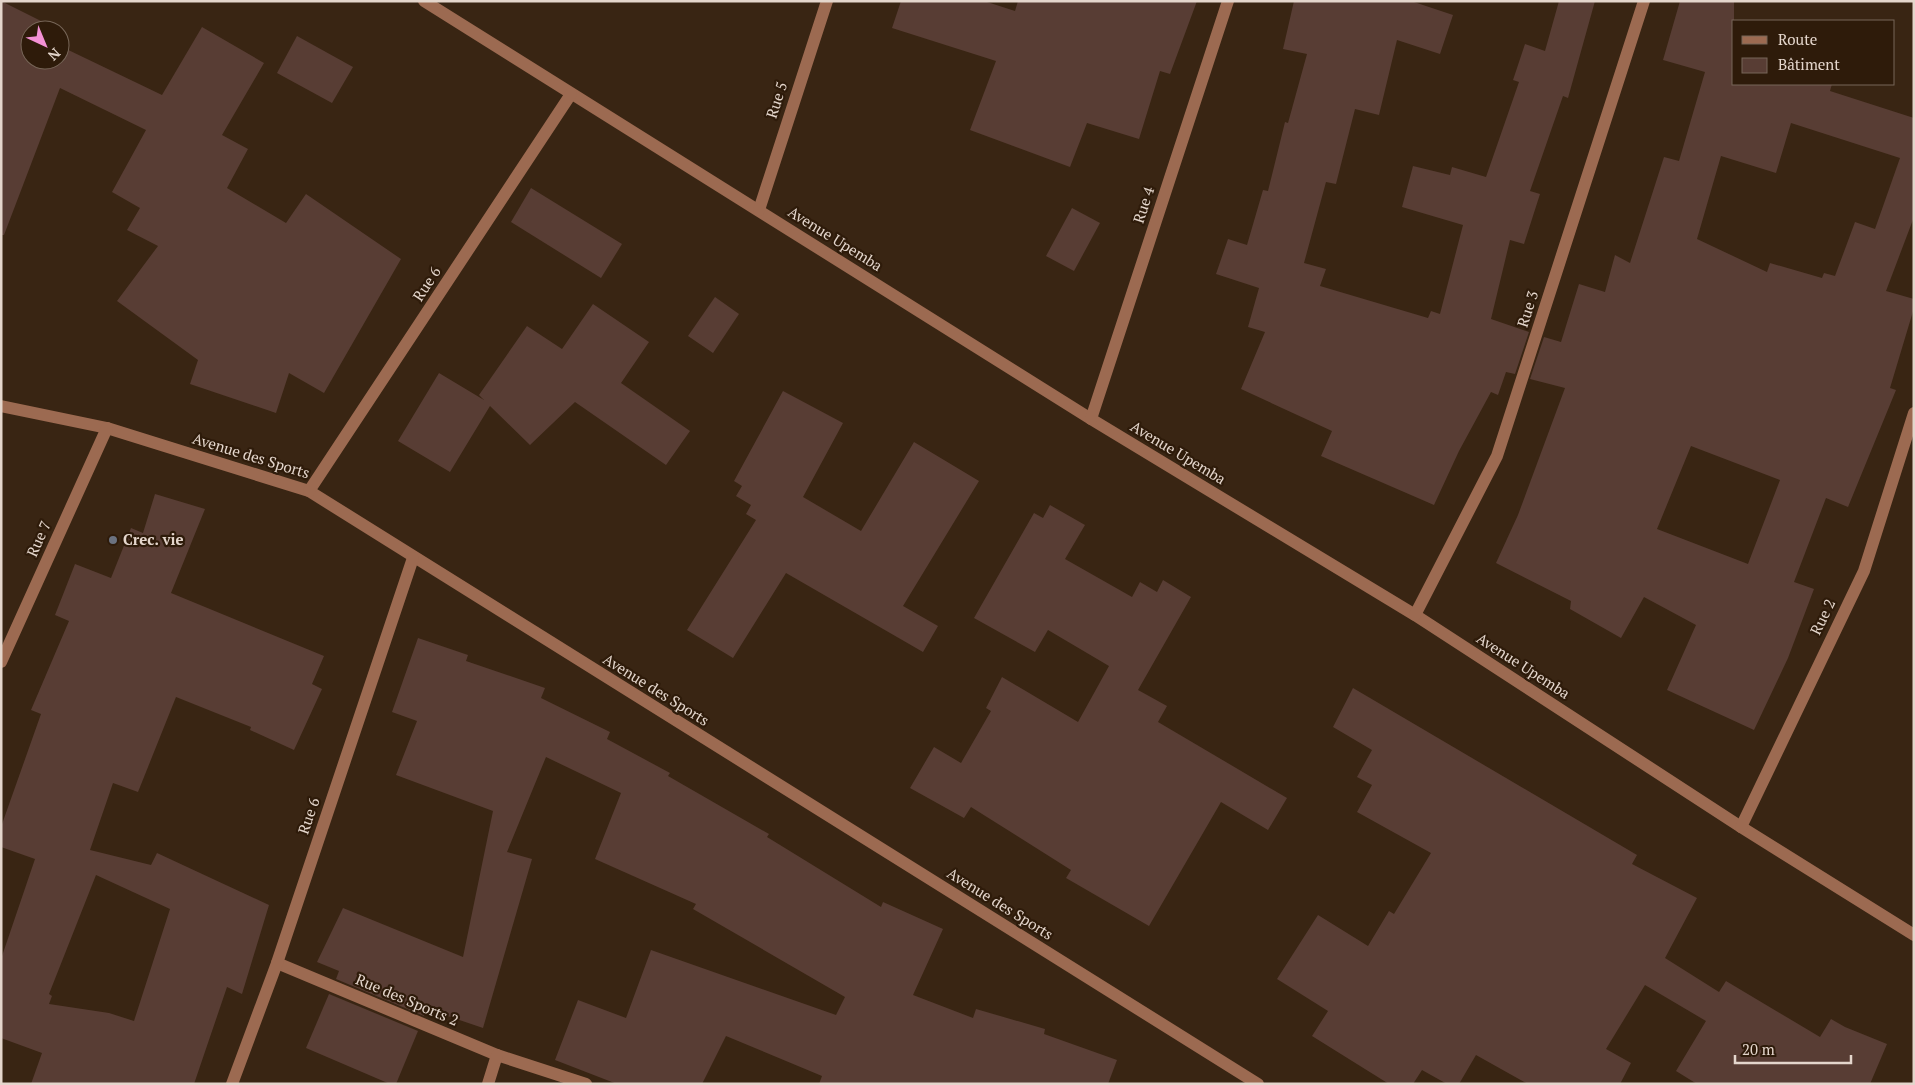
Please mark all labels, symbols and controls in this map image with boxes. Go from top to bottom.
north arrow [20,20,70,70]
legend [1732,20,1895,85]
text: Route [1778,29,1817,49]
text: N [44,44,65,65]
text: Bâtiment [1778,54,1840,74]
street label: Rue 5 [761,79,791,121]
street label: Rue 4 [1128,184,1158,226]
street label: Avenue Upemba [785,201,887,275]
street label: Rue 6 [408,262,445,305]
street label: Rue 3 [1512,288,1542,330]
street label: Avenue Upemba [1127,416,1230,489]
street label: Avenue des Sports [190,428,312,482]
street label: Rue 7 [21,517,55,560]
place label: Crec. vie [123,529,184,549]
marker: Crec. vie [107,534,119,546]
street label: Rue 2 [1805,595,1839,638]
street label: Avenue Upemba [1473,627,1574,703]
street label: Avenue des Sports [600,648,713,730]
street label: Rue 6 [293,795,324,837]
street label: Avenue des Sports [944,862,1057,944]
street label: Rue des Sports 2 [353,968,462,1030]
scale bar [1735,1032,1851,1064]
text: 20 m [1742,1039,1775,1059]

